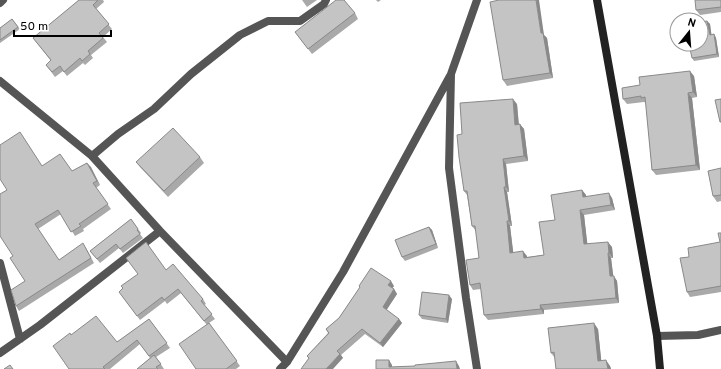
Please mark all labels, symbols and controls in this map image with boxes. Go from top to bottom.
scale bar [14,12,111,38]
north arrow [669,12,709,52]
text: N [686,16,697,31]
text: 50 m [20,19,48,35]

